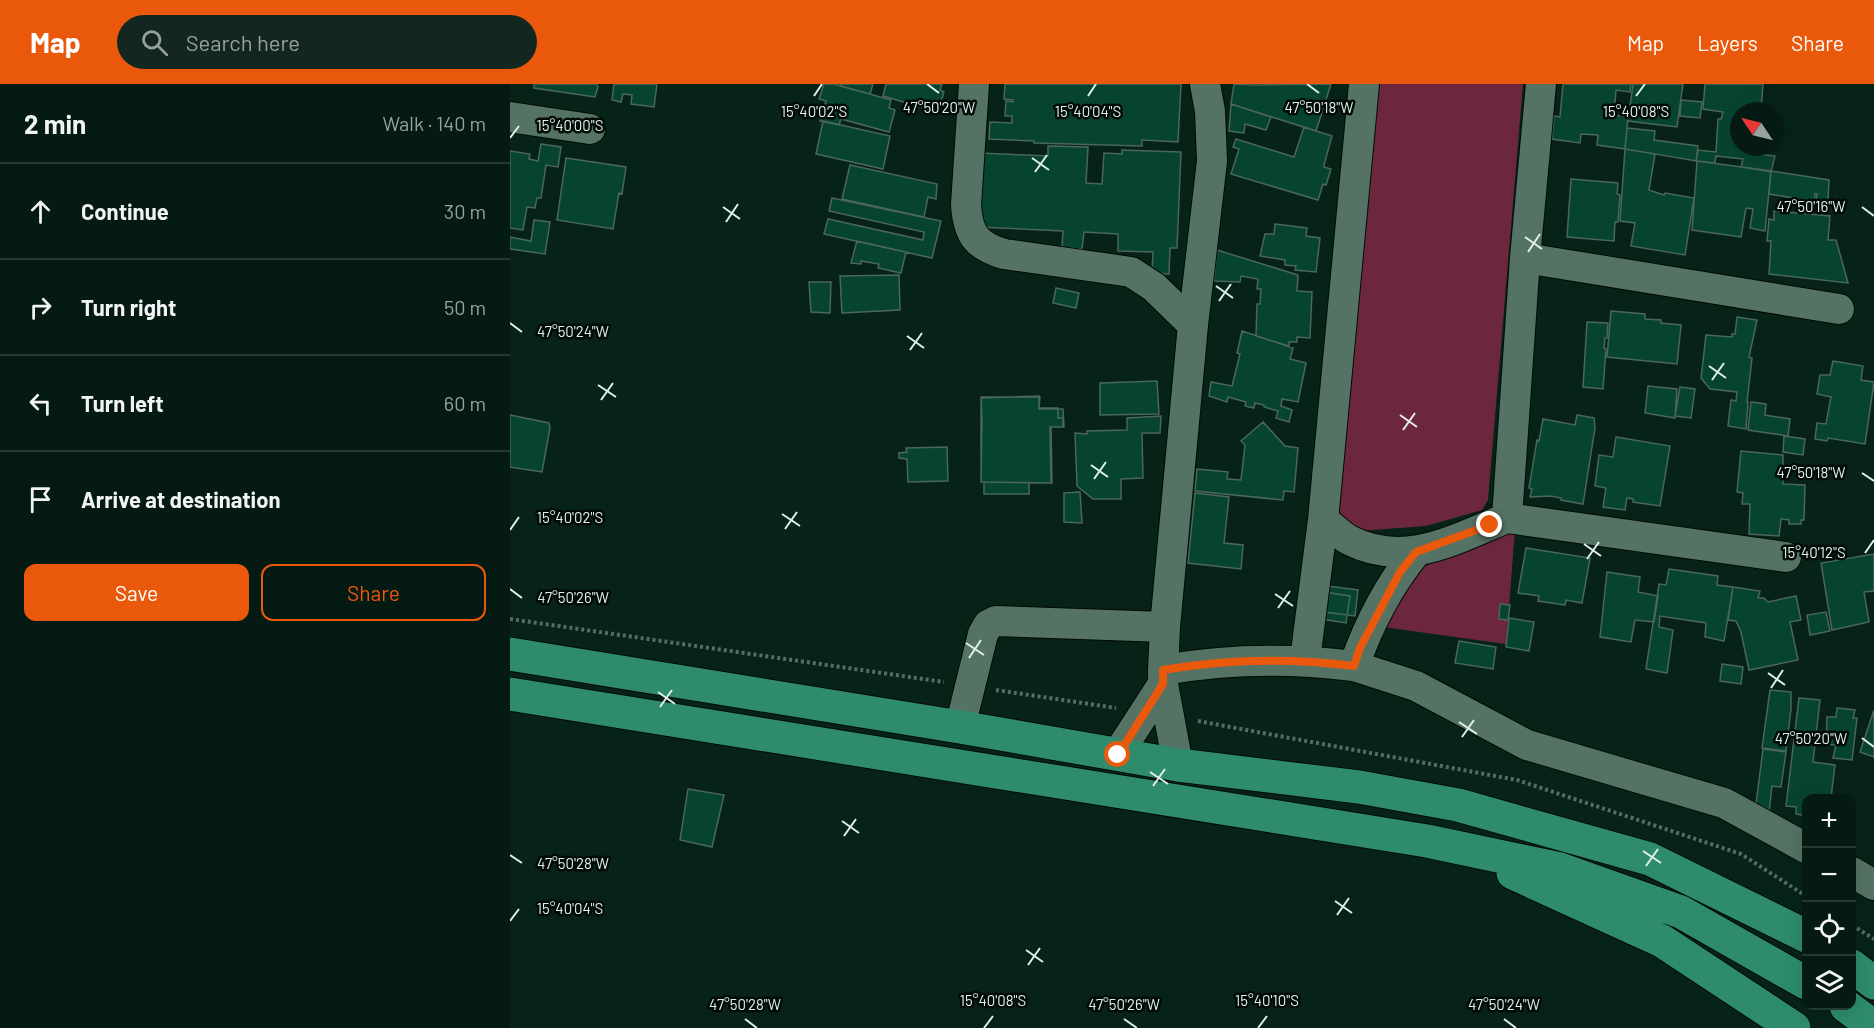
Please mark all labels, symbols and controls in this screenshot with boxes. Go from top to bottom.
search box [117,15,537,69]
text: Map [30,25,81,59]
icon: search [138,26,171,59]
text: Search here [186,29,300,55]
text: Map [1627,30,1664,55]
text: Layers [1697,30,1758,55]
text: Share [1791,30,1844,55]
text: 47°50'20"W [903,98,975,116]
text: 47°50'18"W [1285,98,1353,116]
text: 15°40'02"S [781,102,847,120]
text: 15°40'04"S [1055,102,1121,120]
text: 15°40'08"S [1603,102,1669,120]
north arrow [1730,102,1784,156]
text: 2 min [24,108,86,139]
text: Walk · 140 m [382,111,486,135]
text: 15°40'00"S [536,116,604,134]
icon: ahead [24,195,57,228]
text: 47°50'16"W [1777,197,1845,215]
text: Continue [81,198,169,224]
text: 30 m [444,199,486,223]
icon: right [24,291,57,324]
text: Turn right [81,294,176,320]
text: 50 m [444,295,486,319]
text: 47°50'24"W [537,322,609,340]
icon: left [24,387,57,420]
text: Turn left [81,390,164,416]
text: 60 m [444,391,486,415]
text: 47°50'18"W [1777,463,1845,481]
icon: arrive [24,483,57,516]
text: Arrive at destination [81,486,280,512]
text: 15°40'02"S [537,508,603,526]
route end [1476,511,1502,537]
text: 15°40'12"S [1782,543,1846,561]
button: Save [24,564,249,621]
button: Share [261,564,486,621]
text: 47°50'26"W [537,588,609,606]
text: 47°50'20"W [1775,729,1847,747]
route start [1104,741,1130,767]
map controls [1802,794,1856,1010]
button: + [1802,794,1856,848]
button: − [1802,848,1856,902]
text: 47°50'28"W [537,854,609,872]
text: 15°40'04"S [537,899,603,917]
button: locate [1802,902,1856,956]
button: layers [1802,956,1856,1010]
text: 15°40'08"S [960,991,1026,1009]
text: 15°40'10"S [1235,991,1299,1009]
text: 47°50'28"W [709,995,781,1013]
text: 47°50'26"W [1088,995,1160,1013]
text: 47°50'24"W [1468,995,1540,1013]

